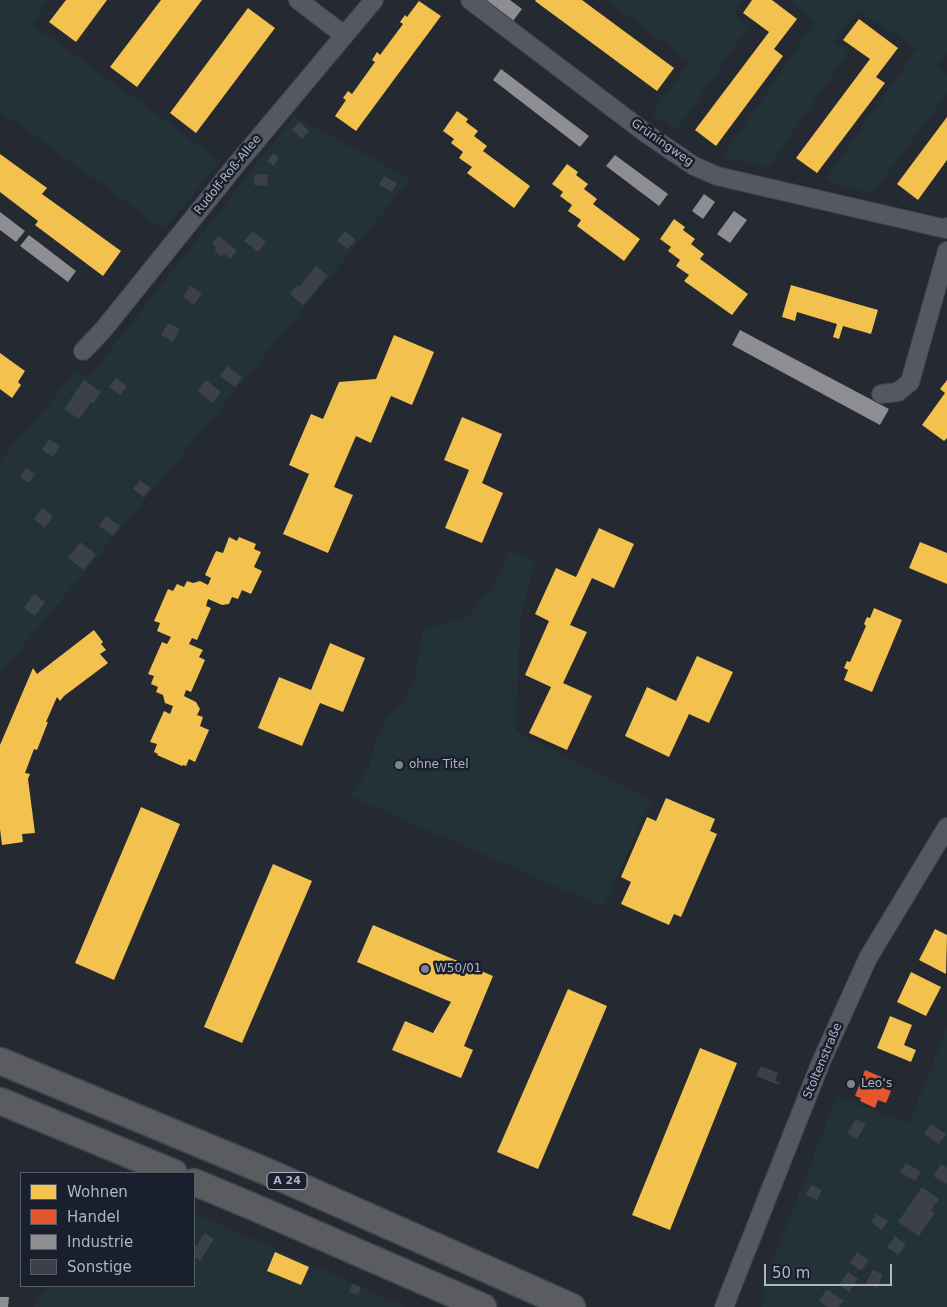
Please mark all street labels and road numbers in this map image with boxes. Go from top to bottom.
street label: Grüningweg [628,116,696,170]
street label: Rudolf-Roß-Allee [191,132,265,218]
street label: Stoltenstraße [801,1021,845,1101]
road number: A 24 [267,1172,307,1190]

